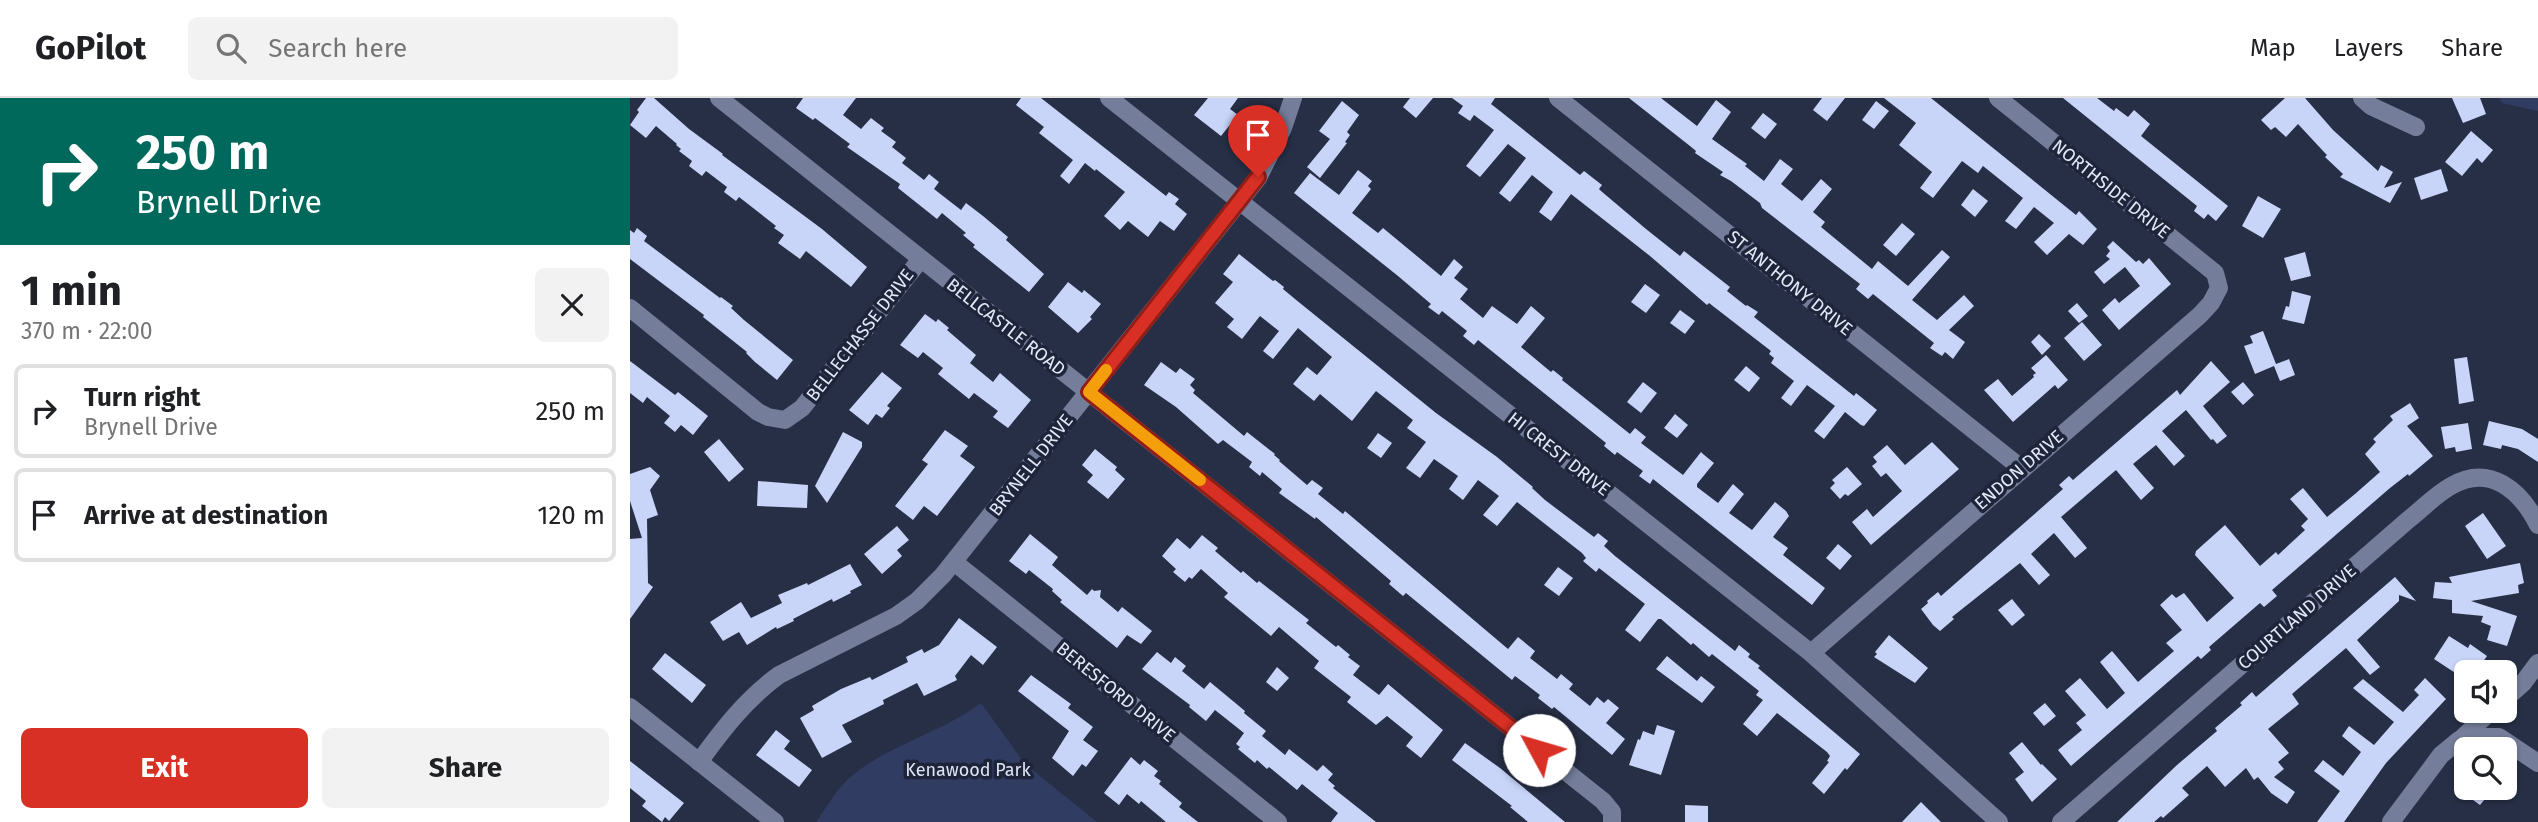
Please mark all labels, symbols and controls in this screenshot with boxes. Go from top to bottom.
search box [188,17,678,80]
text: GoPilot [35,28,146,68]
icon: search [212,29,250,67]
text: Search here [268,33,407,64]
text: Map [2250,34,2296,62]
text: Layers [2334,34,2403,62]
text: Share [2441,34,2503,62]
pin [1228,105,1288,177]
icon: arrive [1239,116,1277,154]
text: 250 m [136,123,269,182]
icon: right [21,126,112,217]
street label: NORTHSIDE DRIVE [2048,135,2174,243]
text: Brynell Drive [136,183,322,221]
street label: ST ANTHONY DRIVE [1723,226,1857,340]
street label: BELLECHASSE DRIVE [802,264,918,406]
text: 1 min [21,266,122,316]
button: close [535,268,609,342]
street label: BELLCASTLE ROAD [942,274,1070,380]
text: 370 m · 22:00 [21,317,153,345]
text: Turn right [84,382,201,413]
icon: right [25,392,63,430]
text: 250 m [535,396,605,427]
street label: HI CREST DRIVE [1504,407,1614,501]
street label: BRYNELL DRIVE [984,410,1078,520]
text: Brynell Drive [84,413,218,441]
street label: ENDON DRIVE [1970,425,2068,515]
icon: arrive [25,496,63,534]
text: Arrive at destination [84,500,328,531]
text: 120 m [537,500,605,531]
street label: COURTLAND DRIVE [2233,560,2361,674]
street label: BERESFORD DRIVE [1052,637,1180,747]
map controls [2454,660,2517,800]
button: sound [2454,660,2517,723]
position arrow [1502,713,1576,787]
button: Exit [21,728,308,808]
button: Share [322,728,609,808]
button: search [2454,737,2517,800]
park label: Kenawood Park [905,759,1031,781]

